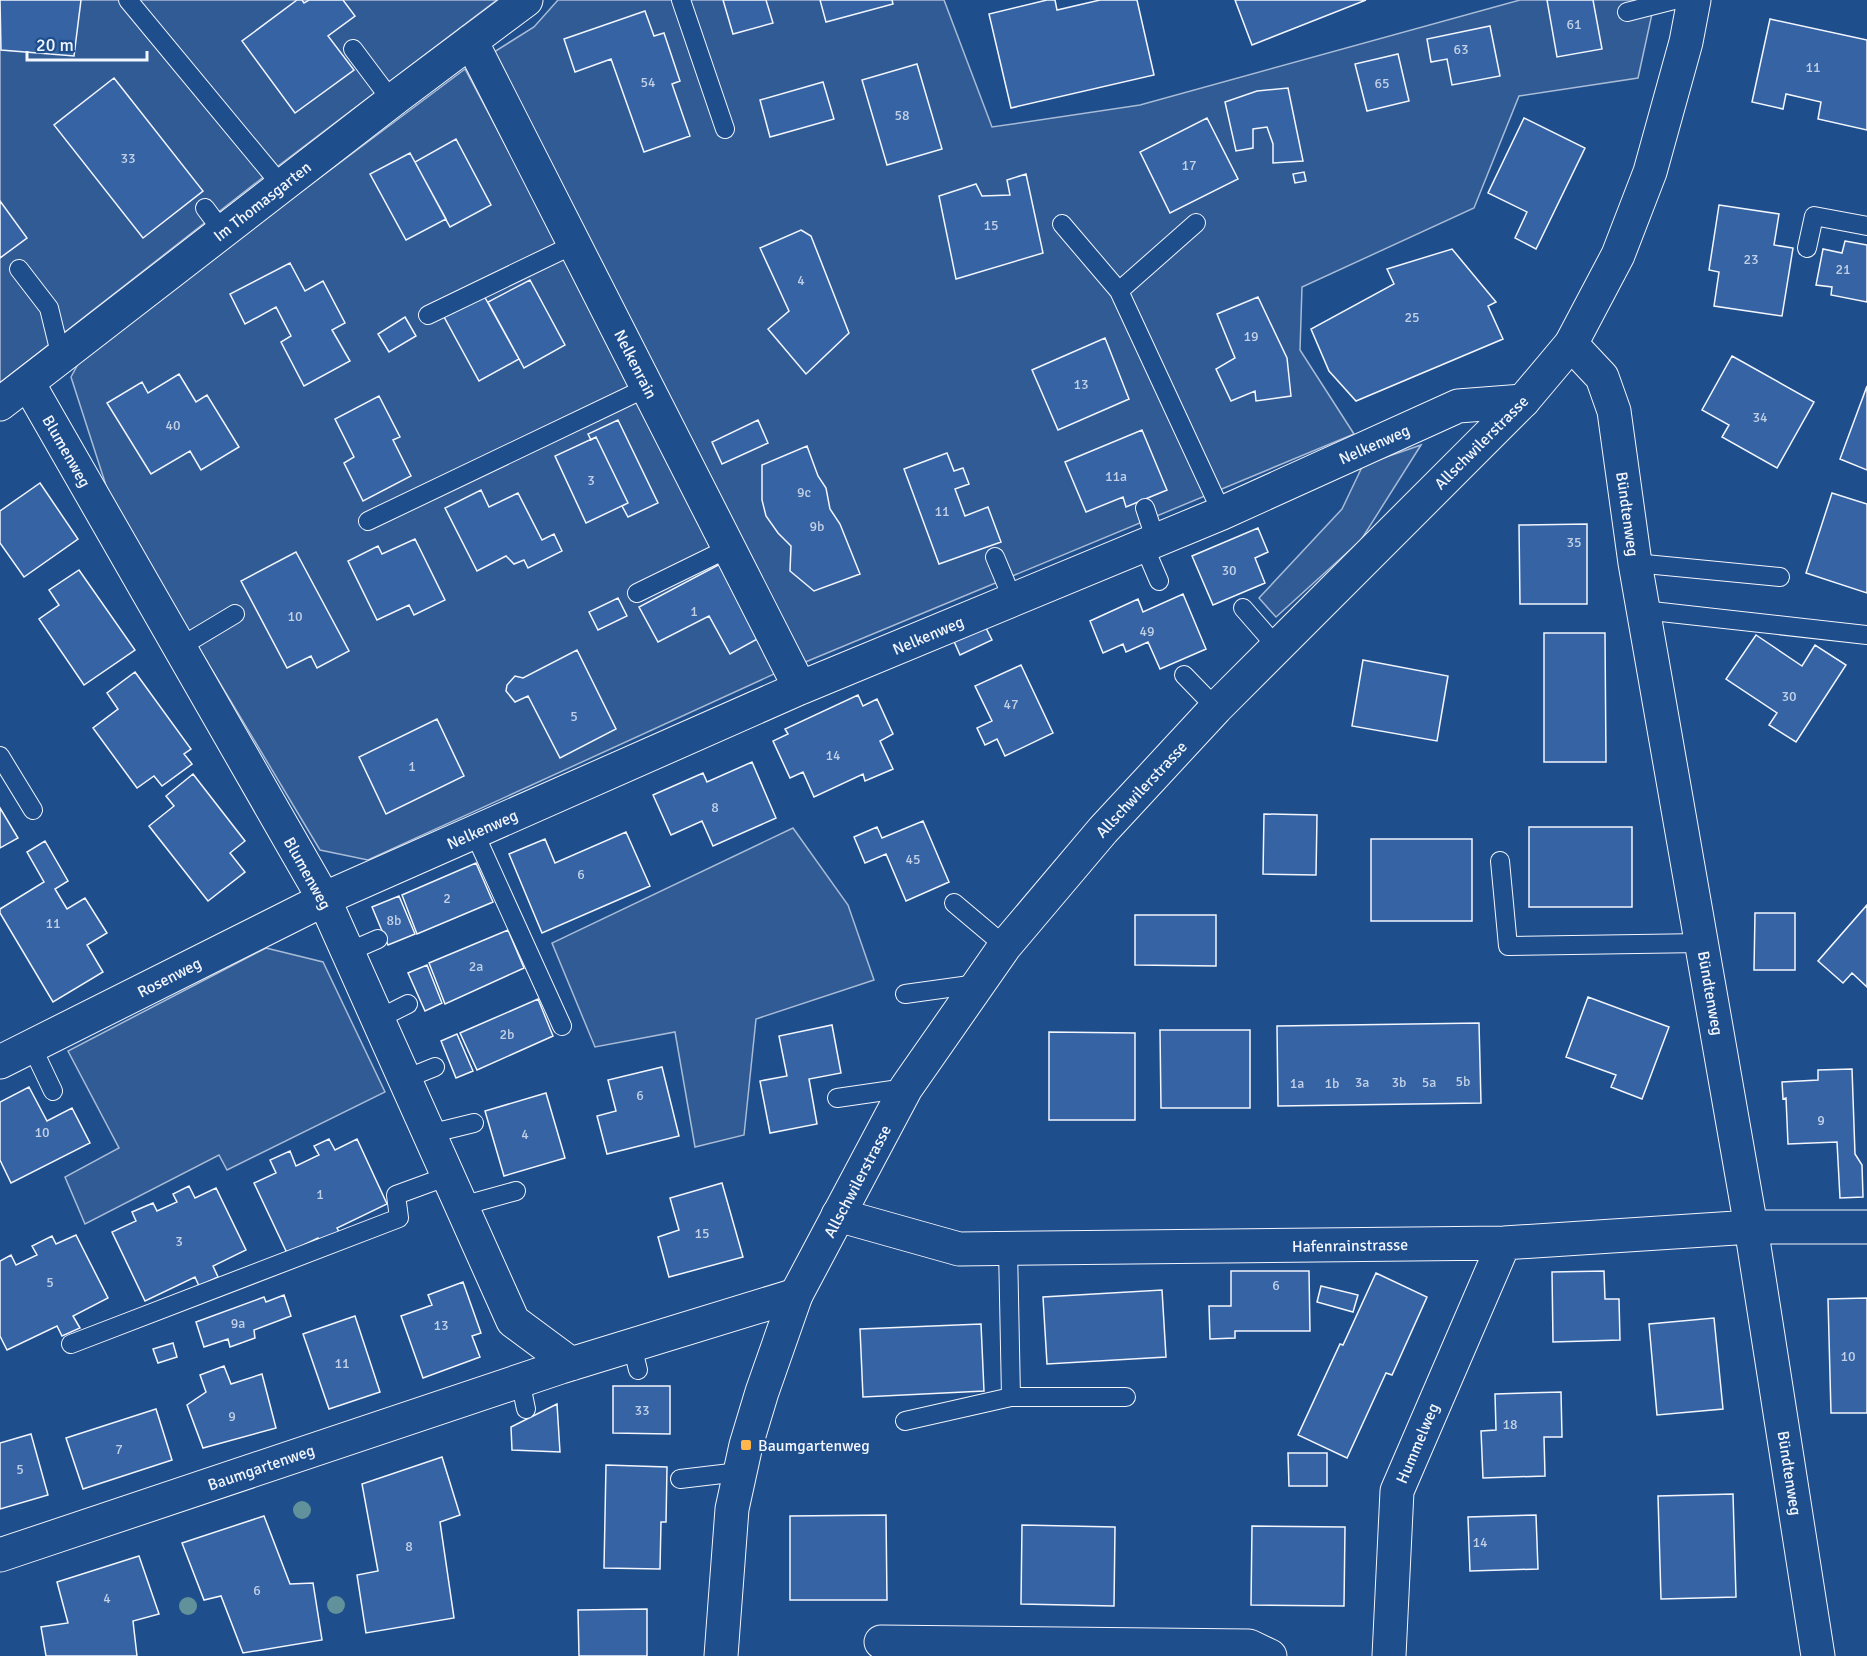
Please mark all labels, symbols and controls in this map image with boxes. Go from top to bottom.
house number: 61 [1566,16,1582,33]
scale bar [27,24,147,62]
text: 20 m [36,34,74,56]
house number: 63 [1453,41,1469,58]
house number: 11 [1805,59,1821,76]
house number: 54 [640,74,656,91]
house number: 65 [1374,75,1390,92]
house number: 58 [894,107,910,124]
house number: 33 [120,150,136,167]
street label: Im Thomasgarten [210,157,316,246]
house number: 17 [1181,157,1197,174]
house number: 15 [983,217,999,234]
house number: 23 [1743,251,1759,268]
house number: 21 [1835,261,1851,278]
house number: 4 [797,272,805,289]
house number: 25 [1404,309,1420,326]
street label: Nelkenrain [609,327,661,402]
house number: 19 [1243,328,1259,345]
house number: 13 [1073,376,1089,393]
street label: Allschwilerstrasse [1430,391,1533,494]
house number: 34 [1752,409,1768,426]
street label: Blumenweg [37,412,95,491]
house number: 40 [165,417,181,434]
street label: Nelkenweg [1336,420,1413,469]
house number: 11a [1105,468,1127,485]
street label: Bündtenweg [1611,470,1643,558]
house number: 3 [587,472,595,489]
house number: 9c [797,484,811,501]
house number: 11 [934,503,950,520]
house number: 9b [810,518,824,535]
house number: 35 [1566,534,1582,551]
house number: 30 [1221,562,1237,579]
house number: 1 [690,603,698,620]
house number: 10 [287,608,303,625]
street label: Nelkenweg [890,612,967,660]
house number: 49 [1139,623,1155,640]
house number: 30 [1781,688,1797,705]
house number: 47 [1003,696,1019,713]
house number: 5 [570,708,578,725]
street label: Allschwilerstrasse [1092,737,1192,842]
house number: 14 [825,747,841,764]
house number: 1 [408,758,416,775]
house number: 8 [711,799,719,816]
street label: Nelkenweg [444,805,521,854]
street label: Blumenweg [279,834,335,913]
house number: 45 [905,851,921,868]
house number: 6 [577,866,585,883]
house number: 2 [443,890,451,907]
house number: 8b [387,912,401,929]
house number: 11 [45,915,61,932]
street label: Bündtenweg [1693,949,1727,1037]
street label: Rosenweg [134,953,205,1002]
house number: 2a [469,958,483,975]
house number: 2b [500,1026,514,1043]
house number: 5b [1456,1073,1470,1090]
house number: 3a [1355,1074,1369,1091]
house number: 3b [1392,1074,1406,1091]
house number: 5a [1422,1074,1436,1091]
house number: 1a [1290,1075,1304,1092]
house number: 1b [1325,1075,1339,1092]
house number: 6 [636,1087,644,1104]
house number: 9 [1817,1112,1825,1129]
street label: Allschwilerstrasse [820,1122,896,1241]
house number: 10 [34,1124,50,1141]
house number: 4 [521,1126,529,1143]
house number: 1 [316,1186,324,1203]
house number: 15 [694,1225,710,1242]
house number: 3 [175,1233,183,1250]
street label: Hafenrainstrasse [1292,1235,1408,1257]
house number: 5 [46,1274,54,1291]
house number: 6 [1272,1277,1280,1294]
house number: 9a [231,1315,245,1332]
house number: 13 [433,1317,449,1334]
house number: 10 [1840,1348,1856,1365]
house number: 11 [334,1355,350,1372]
street label: Hummelweg [1392,1400,1444,1487]
house number: 33 [634,1402,650,1419]
house number: 9 [228,1408,236,1425]
house number: 18 [1502,1416,1518,1433]
street label: Bündtenweg [1772,1429,1806,1517]
place label: Baumgartenweg [758,1436,870,1456]
marker: Baumgartenweg [739,1438,753,1452]
street label: Baumgartenweg [205,1440,317,1496]
house number: 7 [115,1441,123,1458]
house number: 5 [16,1461,24,1478]
house number: 14 [1472,1534,1488,1551]
house number: 8 [405,1538,413,1555]
house number: 6 [253,1582,261,1599]
house number: 4 [103,1590,111,1607]

